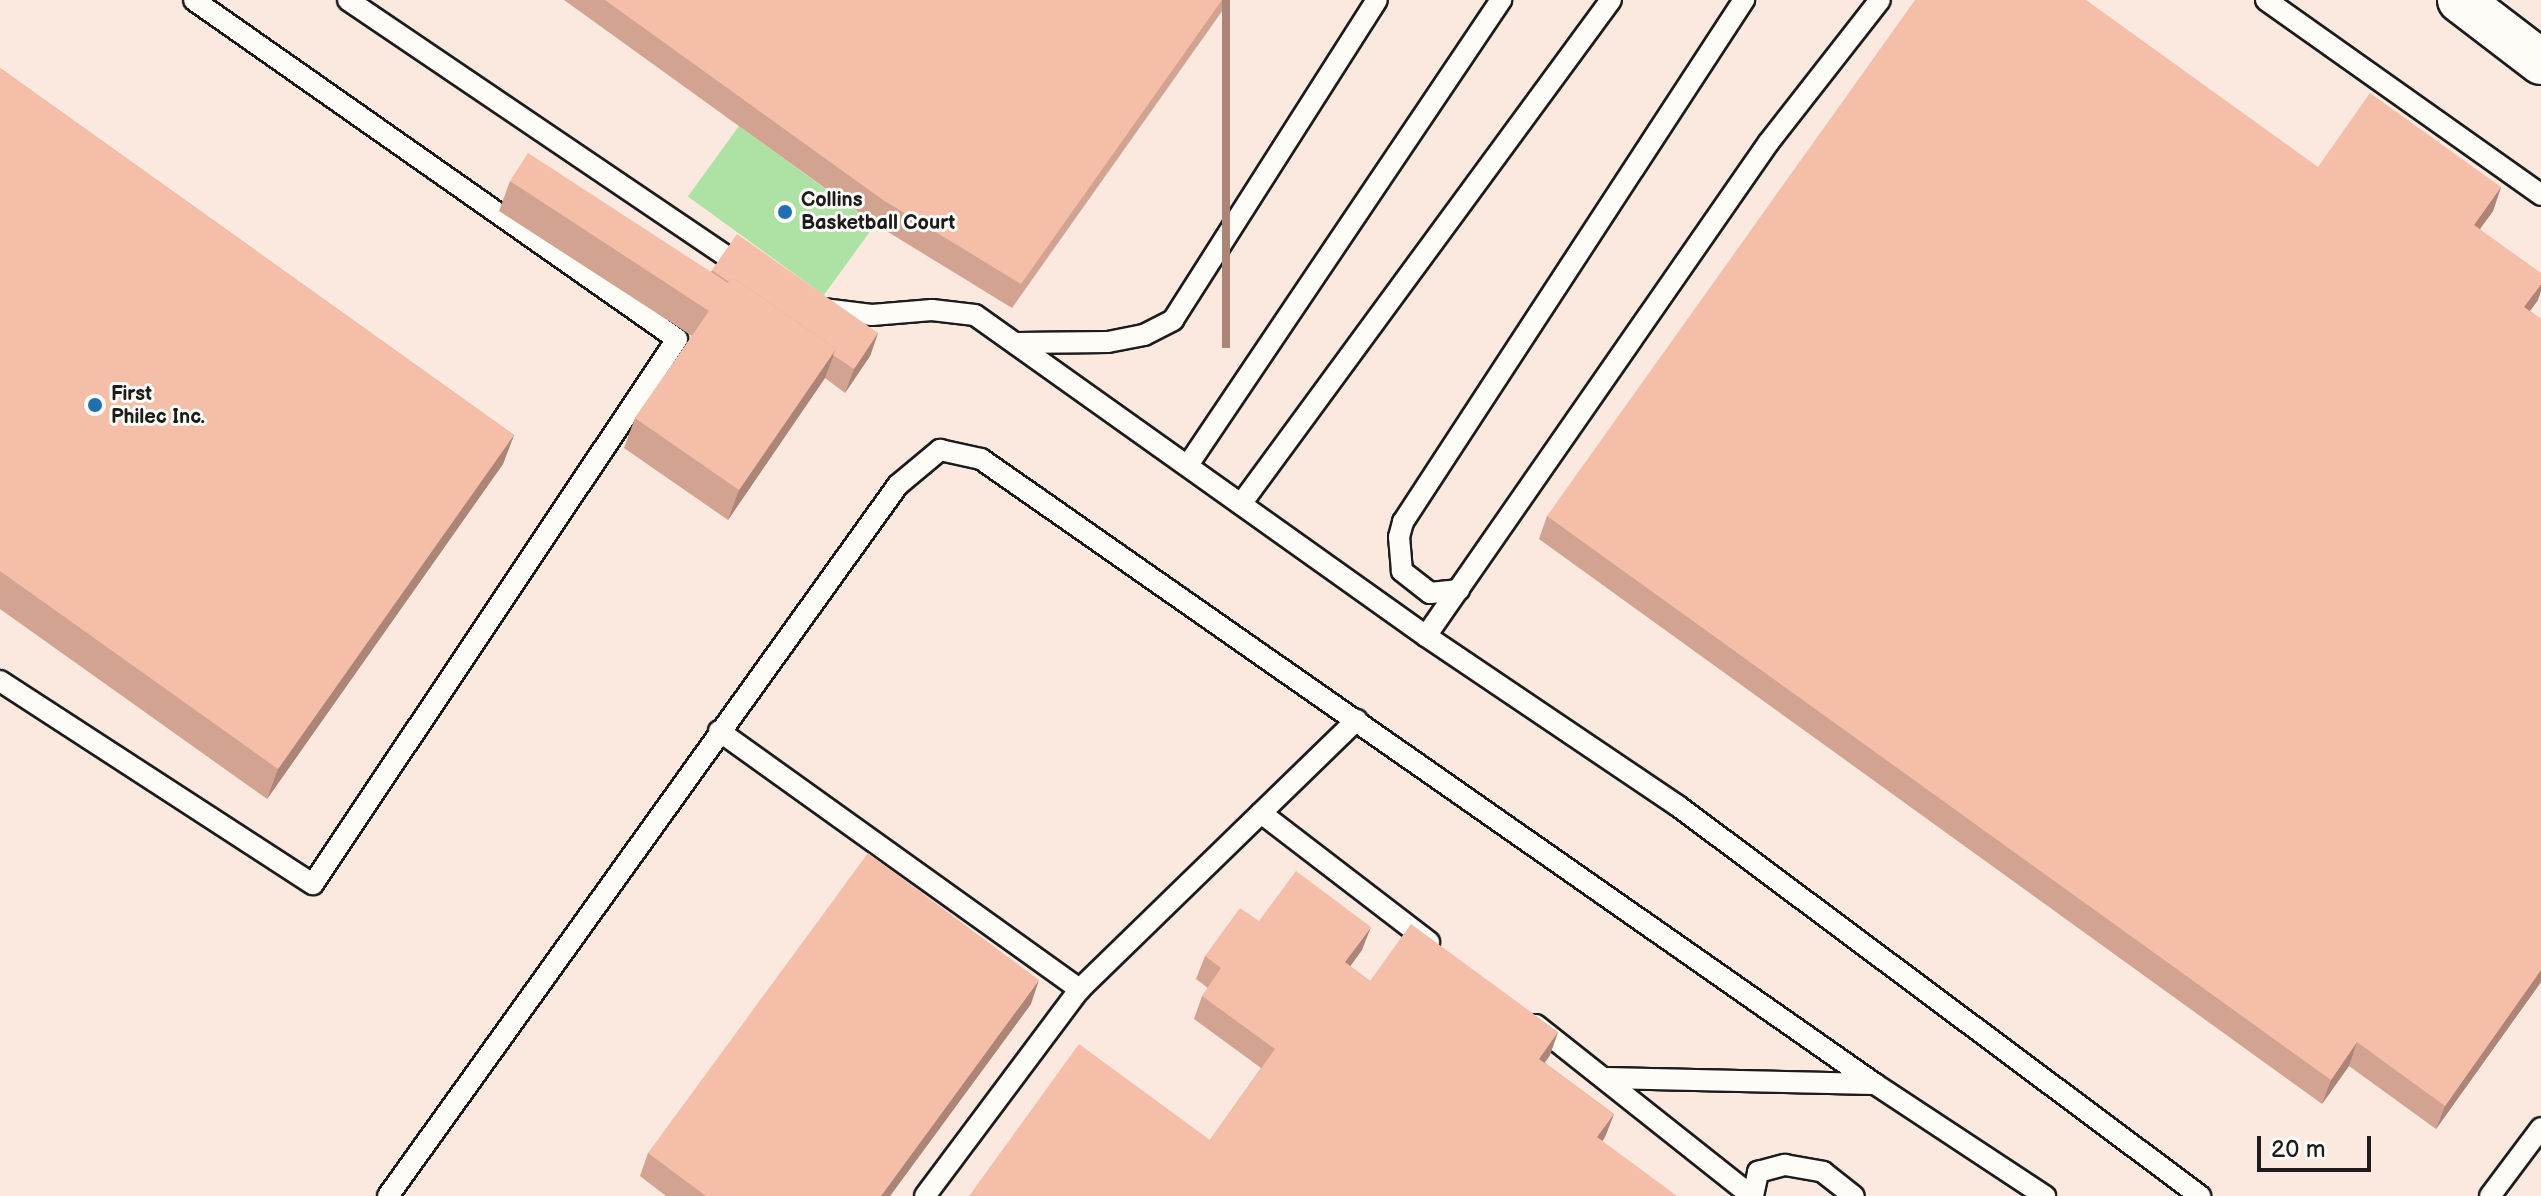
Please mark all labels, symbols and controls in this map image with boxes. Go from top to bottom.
place label: Collins Basketball Court [801,188,955,235]
marker: Collins Basketball Court [776,203,794,221]
place label: First Philec Inc. [111,382,205,429]
marker: First Philec Inc. [86,396,104,414]
scale bar [2261,1120,2375,1170]
text: 20 m [2271,1135,2326,1164]

